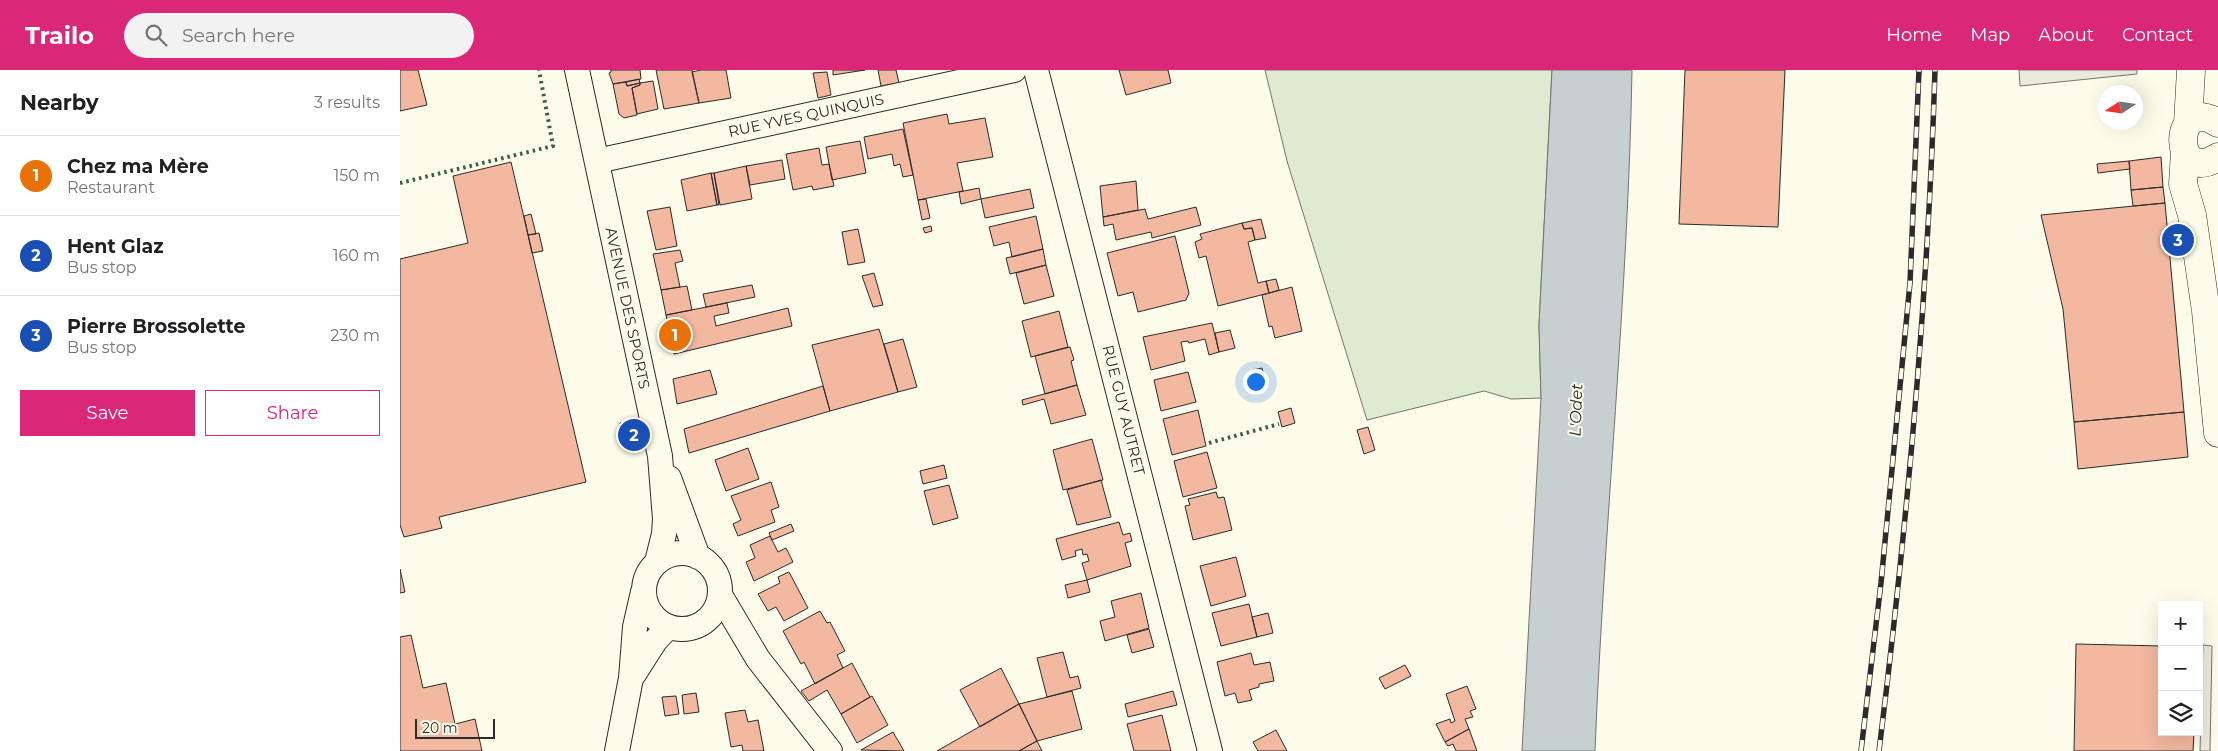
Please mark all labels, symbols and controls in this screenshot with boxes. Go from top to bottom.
search box [124,13,474,58]
text: Trailo [25,21,94,50]
icon: search [142,21,170,49]
text: Search here [182,24,295,47]
text: Home [1886,24,1942,46]
text: Map [1970,24,2010,46]
text: About [2038,24,2094,46]
text: Contact [2122,24,2193,46]
north arrow [2098,85,2143,130]
street label: RUE YVES QUINQUIS [726,89,886,141]
text: Nearby [20,90,99,115]
text: 3 results [314,93,380,112]
text: Chez ma Mère [67,155,209,178]
text: 1 [33,166,39,185]
text: 150 m [333,166,380,185]
text: Restaurant [67,178,155,197]
pin: 3 [2162,221,2194,259]
street label: AVENUE DES SPORTS [602,225,654,391]
text: Hent Glaz [67,235,164,258]
text: 2 [31,246,41,265]
text: 160 m [333,246,380,265]
text: Bus stop [67,258,137,277]
text: Pierre Brossolette [67,315,245,338]
pin: 1 [659,316,691,354]
text: 3 [31,326,41,345]
text: 230 m [330,326,380,345]
text: Bus stop [67,338,137,357]
street label: RUE GUY AUTRET [1099,343,1149,478]
your location [1243,369,1269,395]
water label: L'Odet [1566,383,1586,437]
button: Save [20,390,195,436]
button: Share [205,390,380,436]
pin: 2 [618,416,650,454]
map controls [2158,601,2203,736]
button: + [2158,601,2203,646]
button: − [2158,646,2203,691]
button: layers [2158,691,2203,736]
scale bar [415,716,495,739]
text: 20 m [422,719,458,737]

